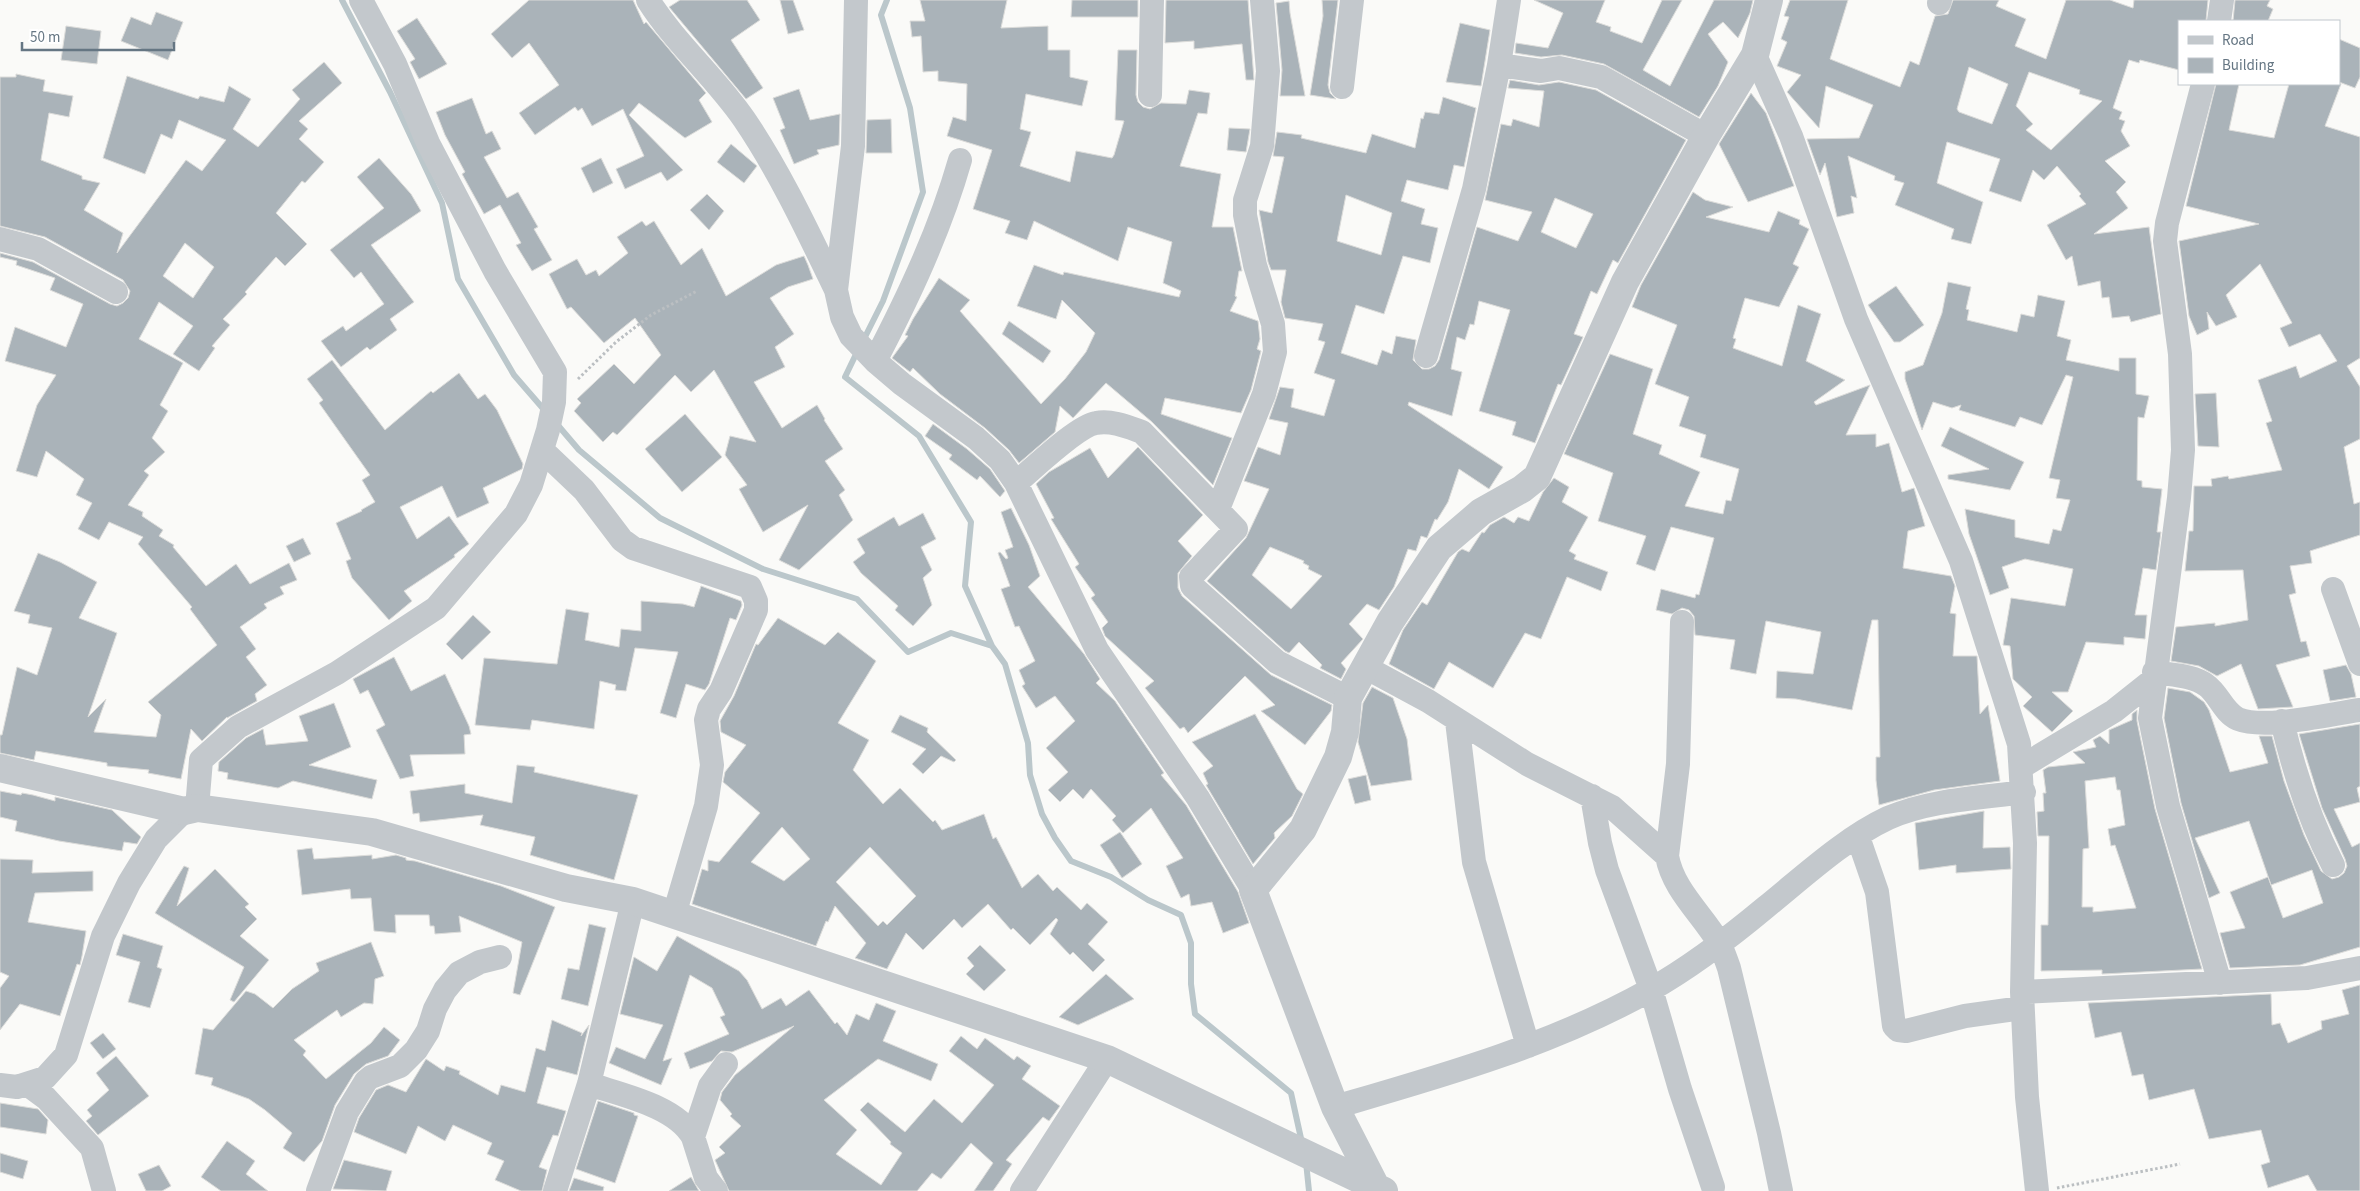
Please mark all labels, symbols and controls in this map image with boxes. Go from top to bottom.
scale bar [22,20,175,52]
legend [2178,20,2340,85]
text: 50 m [30,27,60,48]
text: Road [2222,30,2254,51]
text: Building [2222,55,2275,76]

